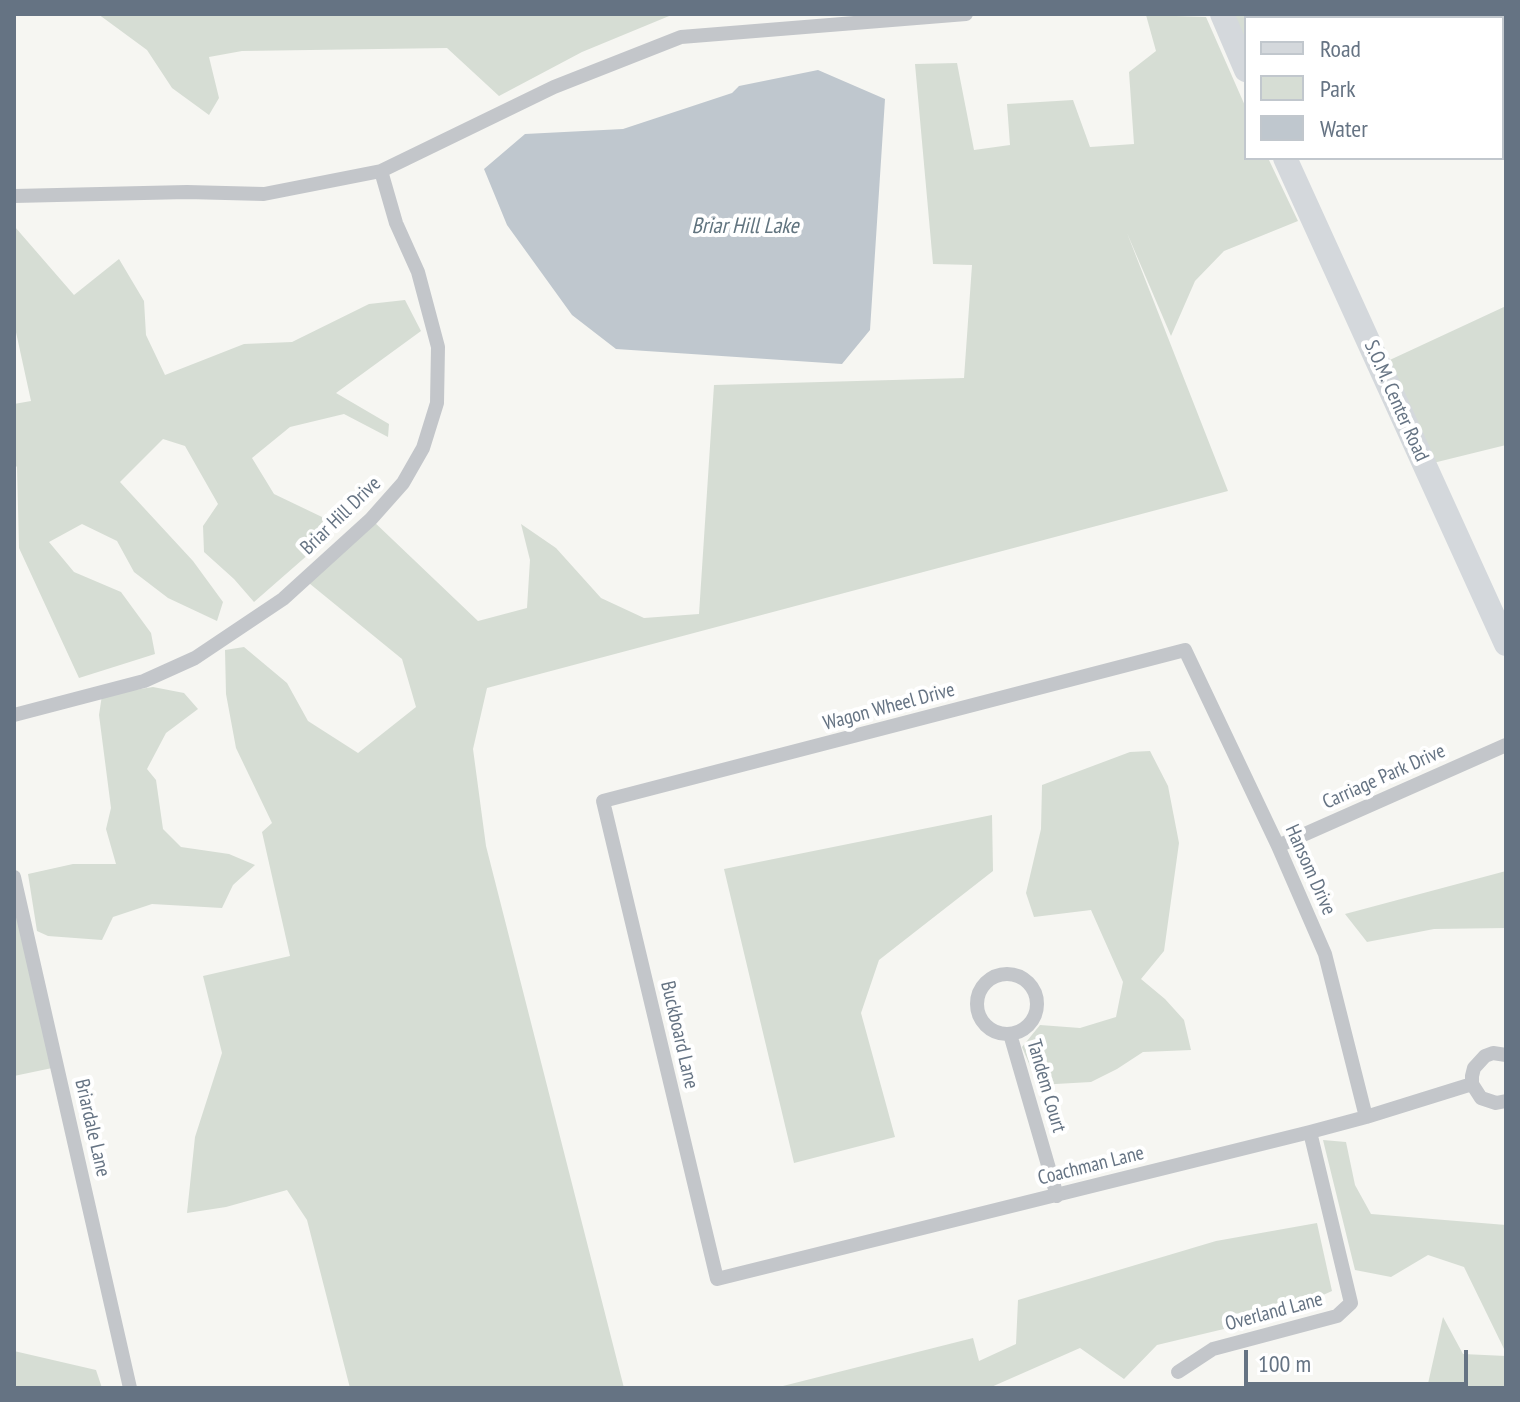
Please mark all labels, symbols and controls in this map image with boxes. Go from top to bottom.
legend [1244,16,1504,160]
text: Road [1320,33,1361,64]
text: Park [1320,73,1356,104]
text: Water [1320,113,1368,144]
water label: Briar Hill Lake [691,214,799,240]
street label: S.O.M. Center Road [1359,337,1433,465]
street label: Briar Hill Drive [296,472,386,560]
street label: Wagon Wheel Drive [821,678,957,736]
street label: Carriage Park Drive [1319,739,1449,815]
street label: Hansom Drive [1279,821,1341,919]
street label: Buckboard Lane [655,979,703,1091]
street label: Tandem Court [1021,1037,1071,1135]
street label: Briardale Lane [69,1077,115,1179]
street label: Coachman Lane [1036,1141,1146,1191]
street label: Overland Lane [1223,1288,1325,1336]
scale bar [1248,1334,1472,1384]
text: 100 m [1258,1348,1311,1379]

